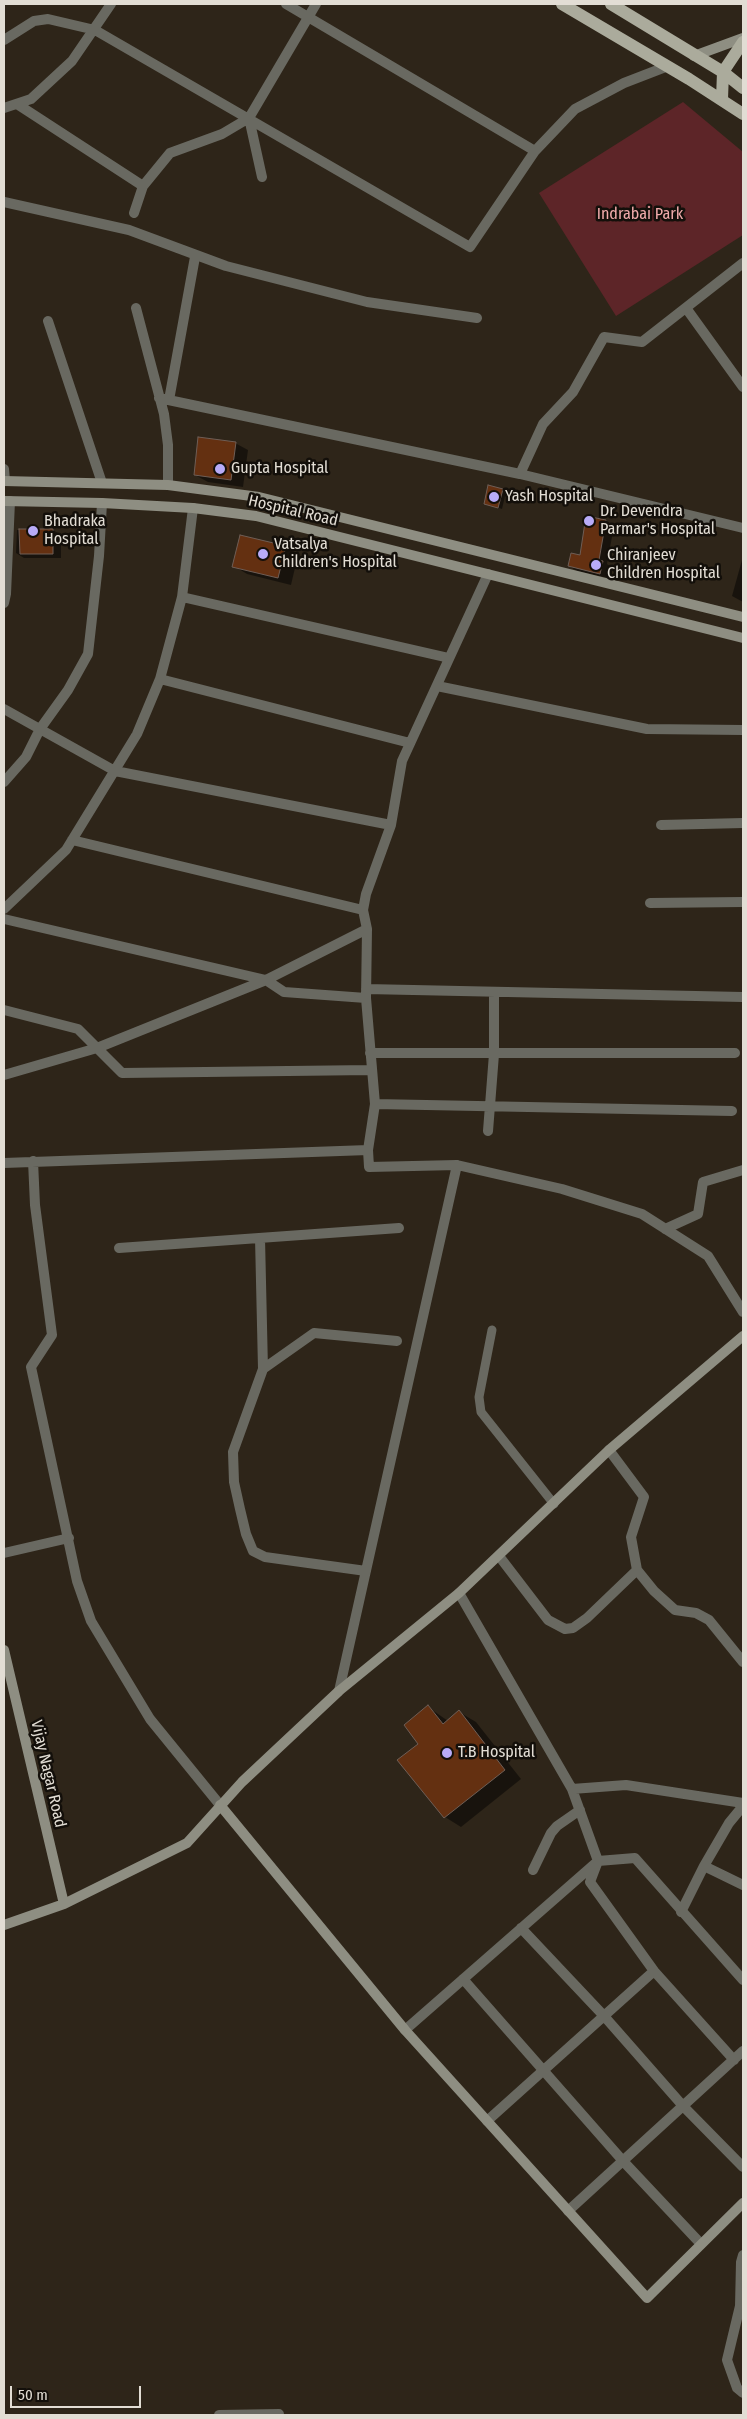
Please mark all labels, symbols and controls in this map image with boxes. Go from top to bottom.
park label: Indrabai Park [597,205,683,225]
place label: Gupta Hospital [231,459,328,479]
marker: Gupta Hospital [213,462,227,476]
place label: Yash Hospital [505,487,593,507]
marker: Yash Hospital [487,490,501,504]
street label: Hospital Road [246,491,340,531]
place label: Dr. Devendra Parmar's Hospital [600,502,715,540]
place label: Bhadraka Hospital [44,512,106,550]
marker: Dr. Devendra Parmar's Hospital [582,514,596,528]
marker: Bhadraka Hospital [26,524,40,538]
place label: Vatsalya Children's Hospital [274,535,397,573]
place label: Chiranjeev Children Hospital [607,546,720,584]
marker: Vatsalya Children's Hospital [256,547,270,561]
marker: Chiranjeev Children Hospital [589,558,603,572]
street label: Vijay Nagar Road [26,1718,70,1830]
place label: T.B Hospital [458,1743,535,1763]
marker: T.B Hospital [440,1746,454,1760]
scale bar [12,2376,144,2408]
text: 50 m [18,2386,48,2404]

